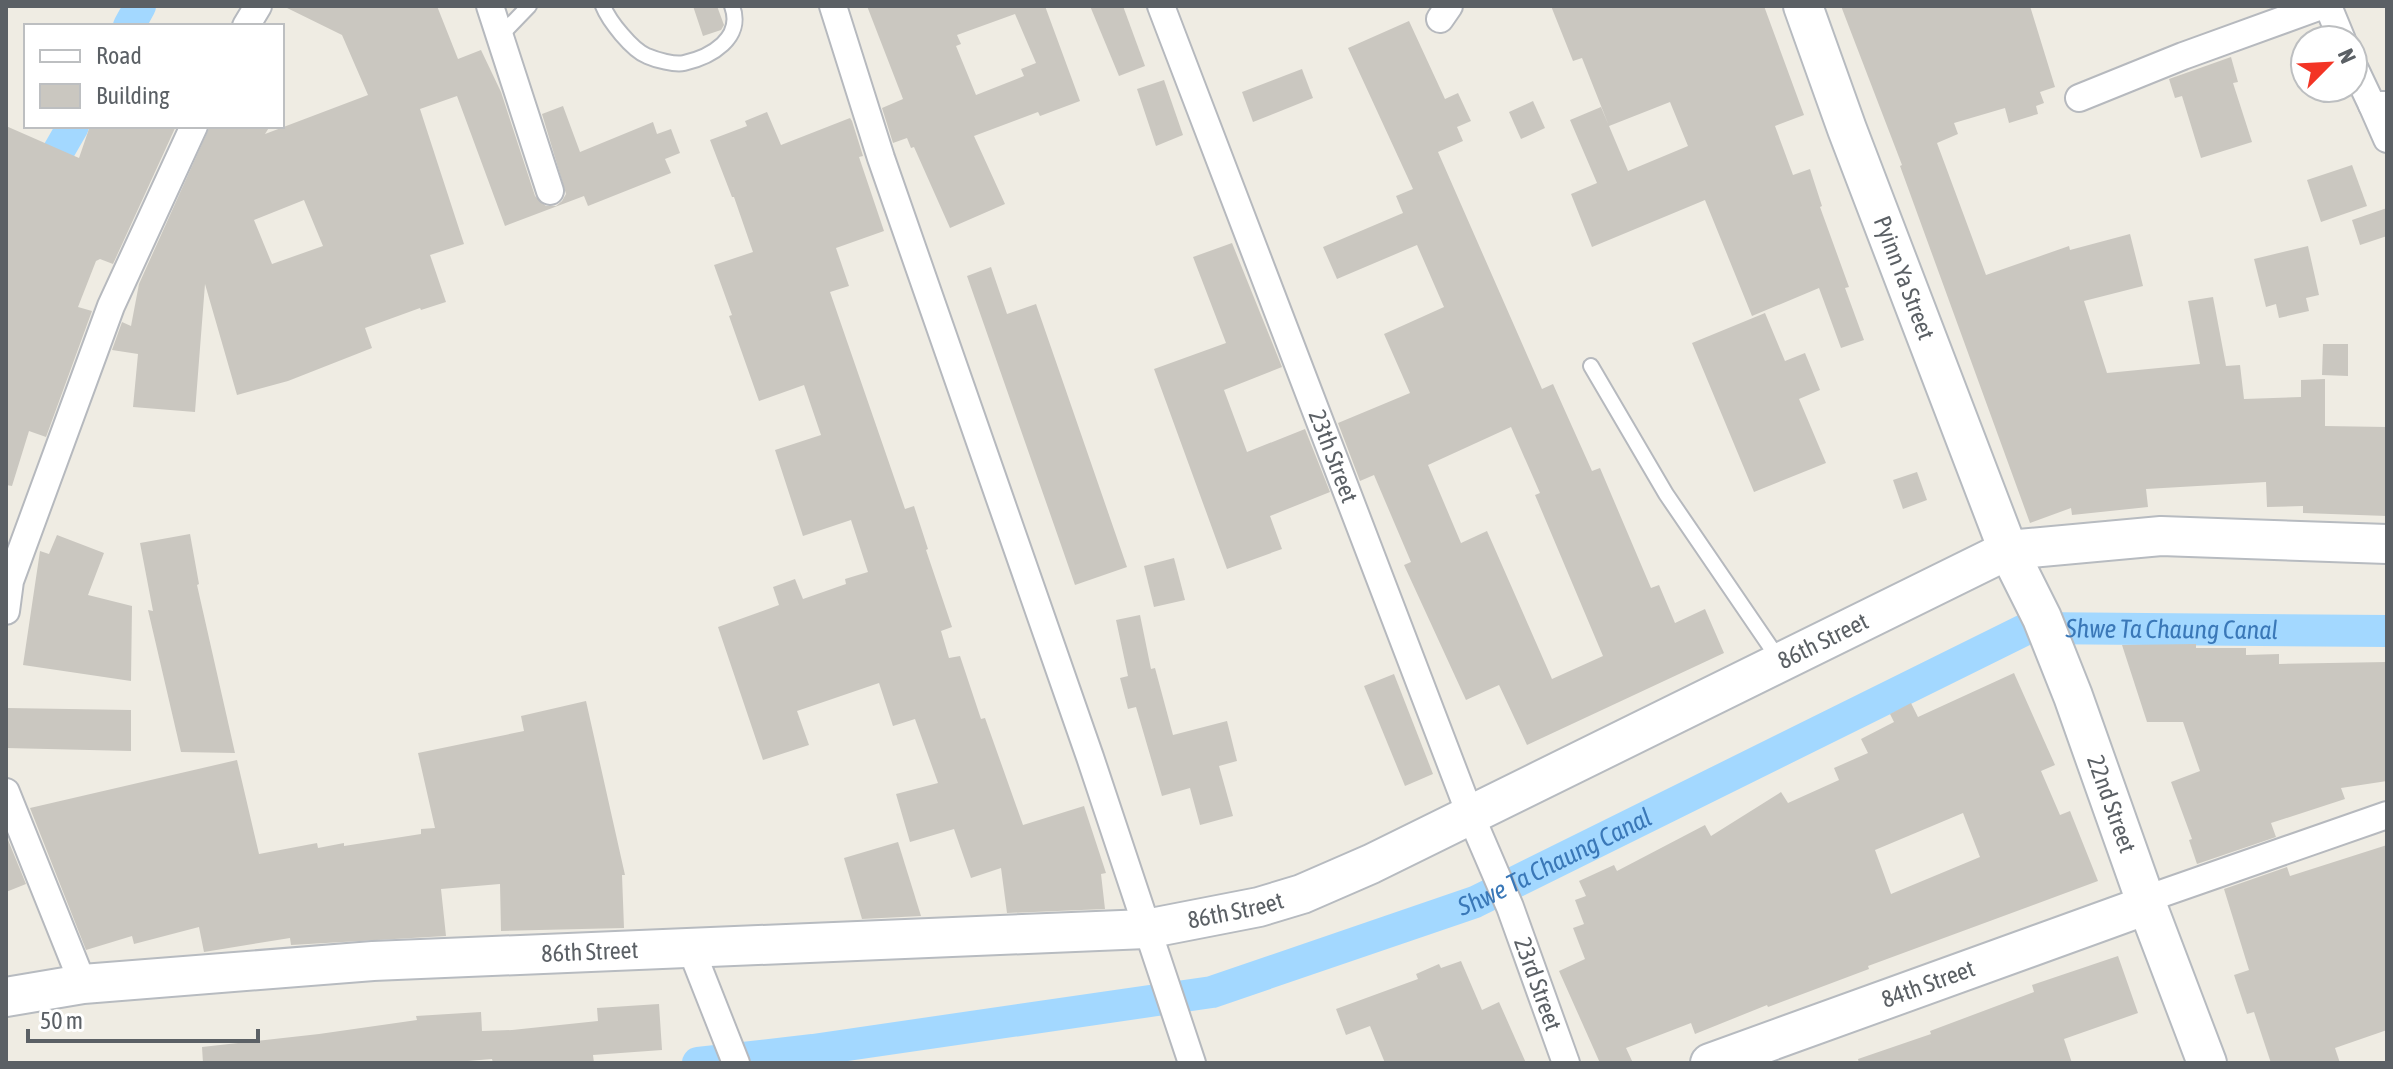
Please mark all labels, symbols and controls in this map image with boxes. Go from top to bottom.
legend [24,24,284,128]
north arrow [2289,24,2369,104]
text: Road [96,42,142,69]
text: N [2333,45,2362,67]
text: Building [96,82,170,109]
street label: Pyinn Ya Street [1869,212,1940,343]
street label: 23th Street [1304,406,1364,506]
street label: 86th Street [1773,607,1872,674]
water label: Shwe Ta Chaung Canal [2065,613,2278,645]
street label: 22nd Street [2082,752,2141,856]
water label: Shwe Ta Chaung Canal [1453,802,1657,922]
street label: 86th Street [1185,886,1287,934]
street label: 23rd Street [1509,933,1567,1034]
street label: 86th Street [541,936,639,967]
street label: 84th Street [1878,954,1978,1013]
scale bar [28,993,258,1043]
text: 50 m [40,1007,83,1034]

